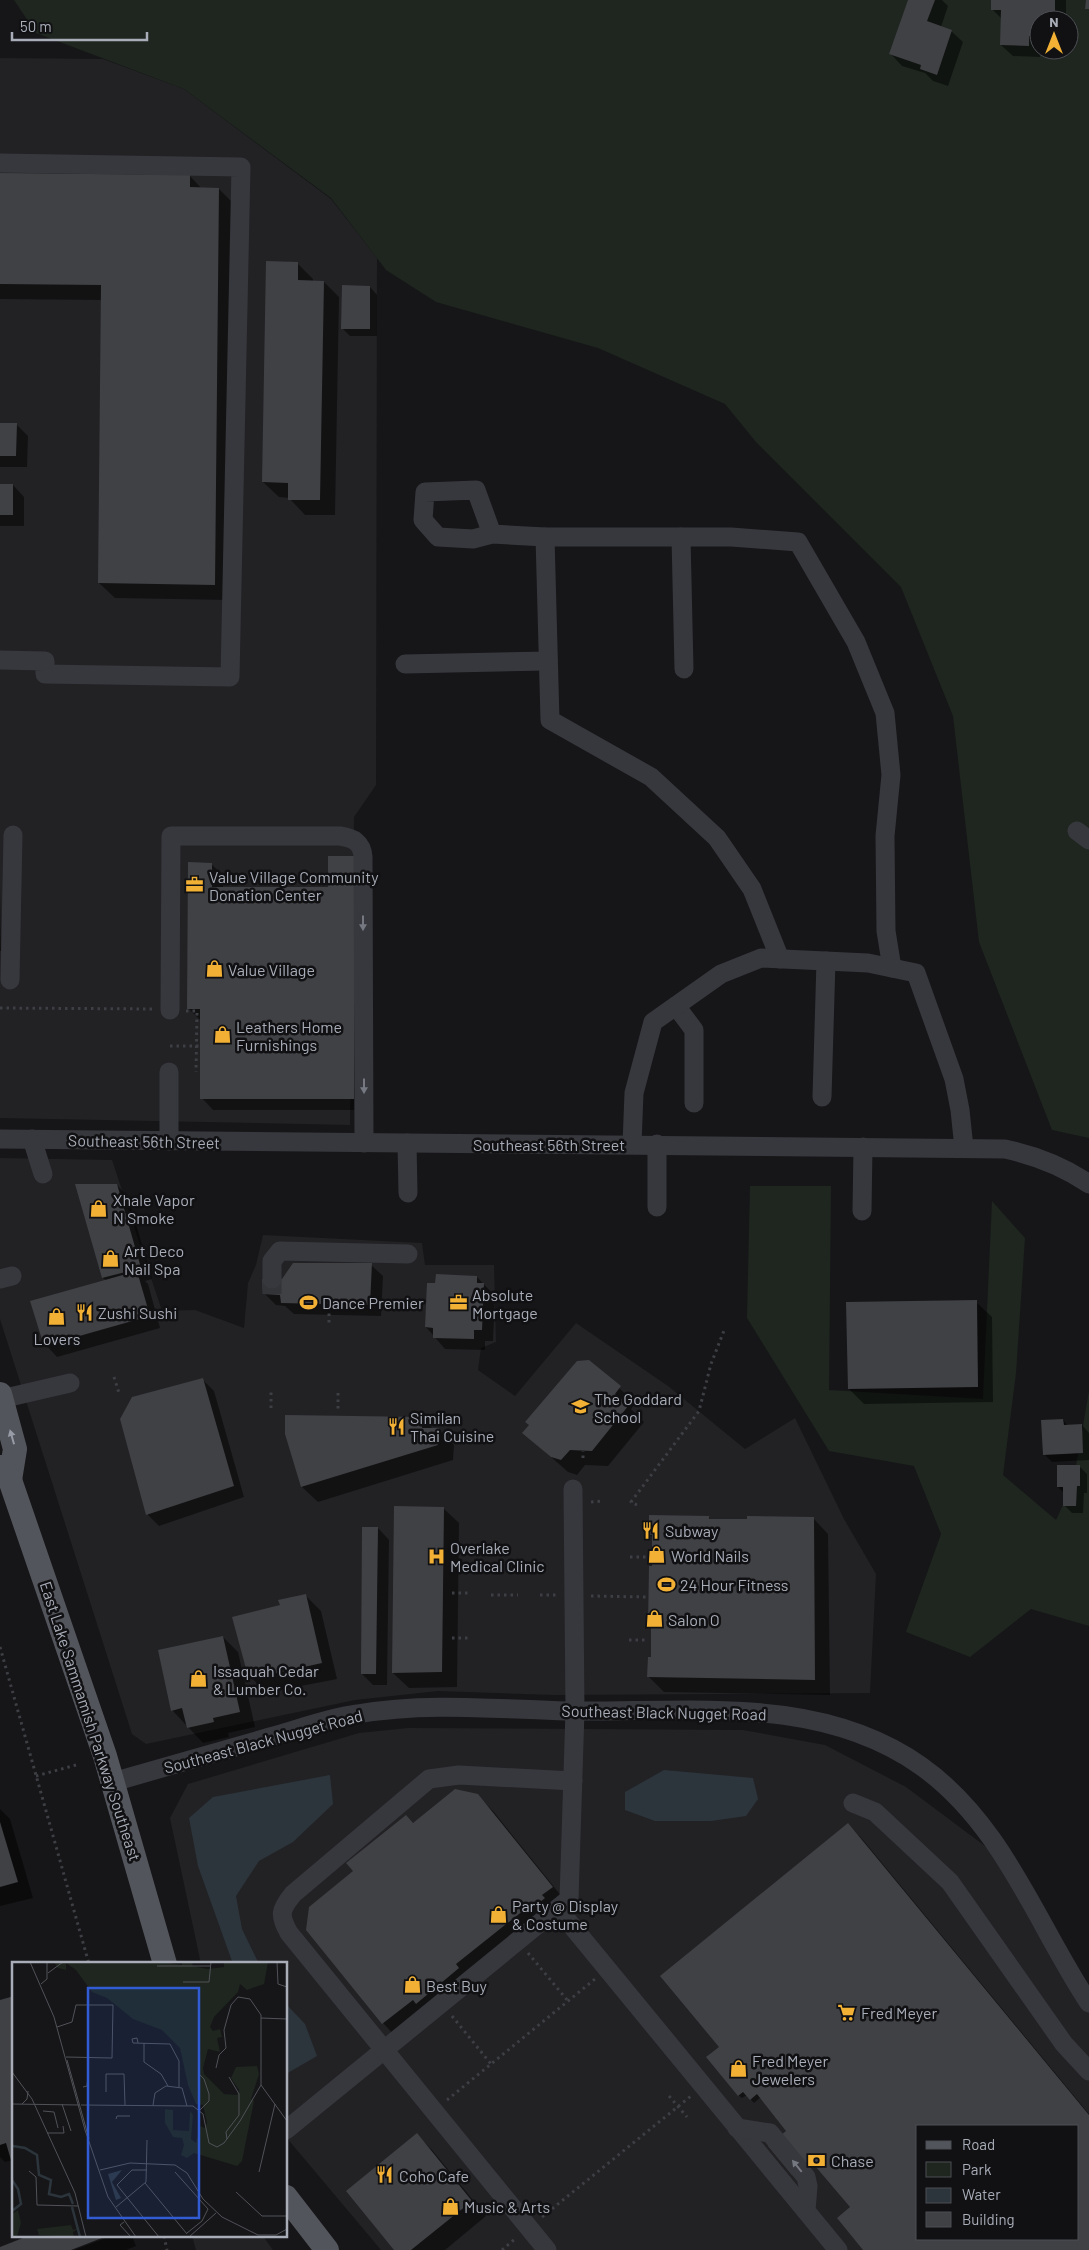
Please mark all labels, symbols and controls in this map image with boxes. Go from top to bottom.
scale bar [12,10,148,42]
north arrow [1029,10,1079,60]
text: N [1049,13,1059,30]
text: 50 m [20,17,52,35]
place label: Value Village Community Donation Center [209,867,379,904]
office icon: Value Village Community Donation Center [185,875,205,895]
one-way arrow [359,916,367,932]
shop icon: Value Village [204,959,224,979]
place label: Value Village [228,960,315,979]
place label: Leathers Home Furnishings [236,1017,342,1054]
shop icon: Leathers Home Furnishings [212,1025,232,1045]
one-way arrow [360,1078,368,1094]
street label: Southeast 56th Street [68,1130,220,1152]
street label: Southeast 56th Street [473,1135,625,1154]
place label: Xhale Vapor N Smoke [113,1190,195,1227]
shop icon: Xhale Vapor N Smoke [89,1198,109,1218]
place label: Art Deco Nail Spa [124,1241,184,1278]
shop icon: Art Deco Nail Spa [100,1249,120,1269]
place label: Absolute Mortgage [472,1285,538,1322]
sports icon: Dance Premier [298,1292,318,1312]
place label: Dance Premier [322,1293,424,1312]
office icon: Absolute Mortgage [448,1293,468,1313]
restaurant icon: Zushi Sushi [74,1302,94,1322]
place label: Zushi Sushi [98,1303,177,1322]
shop icon: Lovers [47,1306,67,1326]
place label: Lovers [34,1329,80,1348]
place label: The Goddard School [594,1389,682,1426]
school or university icon: The Goddard School [570,1397,590,1417]
place label: Similan Thai Cuisine [410,1408,494,1445]
restaurant icon: Similan Thai Cuisine [386,1416,406,1436]
one-way arrow [8,1429,16,1444]
restaurant icon: Subway [641,1520,661,1540]
place label: Subway [665,1521,719,1540]
place label: Overlake Medical Clinic [450,1538,545,1575]
shop icon: World Nails [647,1545,667,1565]
hospital icon: Overlake Medical Clinic [426,1546,446,1566]
place label: World Nails [671,1546,749,1565]
sports icon: 24 Hour Fitness [656,1574,676,1594]
place label: 24 Hour Fitness [680,1575,788,1594]
street label: East Lake Sammamish Parkway Southeast [37,1579,145,1863]
shop icon: Salon O [644,1609,664,1629]
place label: Salon O [668,1610,720,1629]
place label: Issaquah Cedar & Lumber Co. [213,1661,319,1698]
shop icon: Issaquah Cedar & Lumber Co. [189,1669,209,1689]
street label: Southeast Black Nugget Road [561,1701,767,1723]
street label: Southeast Black Nugget Road [162,1705,364,1777]
place label: Party @ Display & Costume [512,1896,619,1933]
shop icon: Party @ Display & Costume [488,1904,508,1924]
inset map [12,1962,288,2238]
shop icon: Best Buy [402,1975,422,1995]
place label: Best Buy [426,1976,488,1995]
supermarket icon: Fred Meyer [837,2002,857,2022]
place label: Fred Meyer [861,2003,937,2022]
place label: Fred Meyer Jewelers [752,2051,828,2088]
shop icon: Fred Meyer Jewelers [728,2059,748,2079]
legend [916,2125,1079,2240]
text: Road [962,2135,995,2153]
bank icon: Chase [807,2150,827,2170]
place label: Chase [831,2151,874,2170]
one-way arrow [791,2159,802,2172]
text: Park [962,2160,992,2178]
restaurant icon: Coho Cafe [375,2165,395,2185]
place label: Coho Cafe [399,2166,469,2185]
text: Water [962,2185,1001,2203]
shop icon: Music & Arts [440,2196,460,2216]
place label: Music & Arts [464,2197,550,2216]
text: Building [962,2210,1015,2228]

